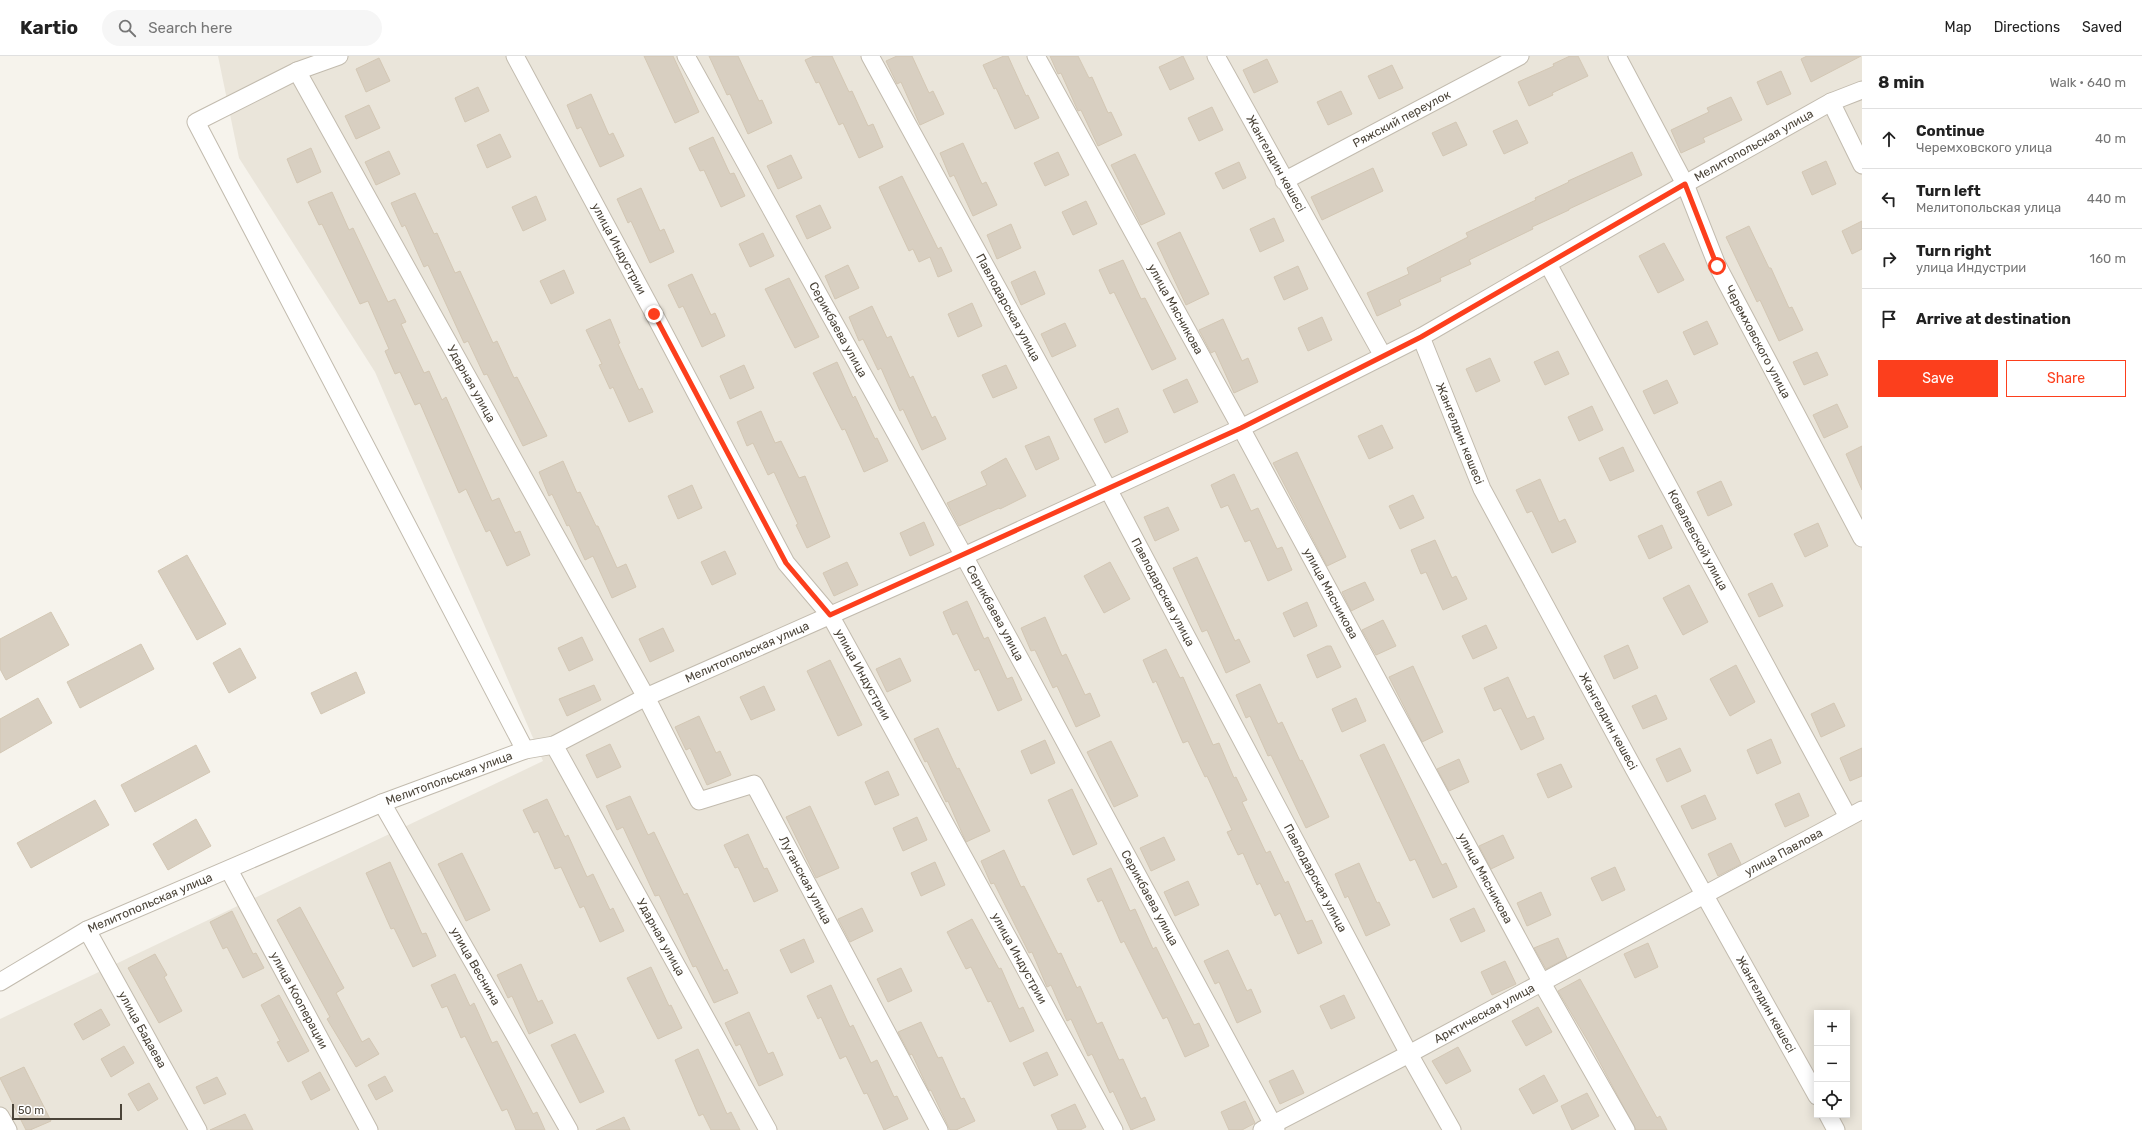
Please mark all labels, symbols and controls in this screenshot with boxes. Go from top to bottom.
search box [102,10,382,46]
text: Kartio [20,16,78,39]
icon: search [116,17,138,39]
text: Search here [148,19,232,37]
text: Map [1945,19,1972,36]
text: Directions [1994,19,2060,36]
text: Saved [2082,19,2122,36]
text: 8 min [1878,72,1925,92]
text: Walk · 640 m [2049,75,2126,90]
street label: Ряжский переулок [1350,87,1453,150]
street label: Мелитопольская улица [1692,106,1816,184]
street label: Жангелдин көшесі [1243,113,1308,214]
text: Continue [1916,122,1985,140]
icon: ahead [1878,128,1900,150]
text: 40 m [2095,131,2126,146]
text: Черемховского улица [1916,140,2052,155]
text: Turn left [1916,182,1981,200]
icon: left [1878,188,1900,210]
text: 440 m [2087,191,2126,206]
text: Мелитопольская улица [1916,200,2061,215]
street label: улица Индустрии [589,201,649,297]
text: Turn right [1916,242,1991,260]
icon: right [1878,248,1900,270]
street label: Павлодарская улица [973,251,1043,364]
text: 160 m [2090,251,2126,266]
route start [1708,257,1726,275]
text: улица Индустрии [1916,260,2026,275]
street label: улица Мясникова [1145,261,1206,357]
street label: Серикбаева улица [806,279,870,380]
street label: Черемховского улица [1722,283,1793,401]
route end [645,305,663,323]
icon: arrive [1878,308,1900,330]
text: Arrive at destination [1916,310,2071,328]
street label: Ударная улица [444,343,498,425]
button: Save [1878,360,1998,397]
button: Share [2006,360,2126,397]
street label: Жангелдин көшесі [1433,381,1486,486]
street label: Ковалевской улица [1665,487,1731,593]
street label: Павлодарская улица [1128,536,1197,649]
street label: улица Мясникова [1300,546,1361,641]
street label: Серикбаева улица [963,563,1027,663]
street label: Мелитопольская улица [683,619,811,686]
street label: улица Индустрии [832,627,894,723]
street label: Жангелдин көшесі [1576,670,1640,772]
street label: Мелитопольская улица [384,748,514,808]
street label: Павлодарская улица [1281,822,1350,935]
street label: улица Павлова [1742,826,1825,879]
street label: улица Мясникова [1455,830,1515,926]
street label: Луганская улица [776,834,835,927]
street label: Серикбаева улица [1118,847,1181,948]
street label: Мелитопольская улица [86,870,214,936]
street label: Ударная улица [634,896,688,978]
street label: улица Индустрии [989,910,1050,1006]
street label: улица Веснина [448,925,503,1008]
street label: улица Кооперации [267,949,331,1051]
street label: Жангелдин көшесі [1733,954,1798,1055]
street label: Арктическая улица [1432,981,1537,1046]
street label: улица Бадаева [115,989,169,1071]
map controls [1814,1010,1850,1118]
button: + [1814,1010,1850,1046]
button: − [1814,1046,1850,1082]
button: locate [1814,1082,1850,1118]
scale bar [12,1102,122,1121]
text: 50 m [18,1104,44,1117]

